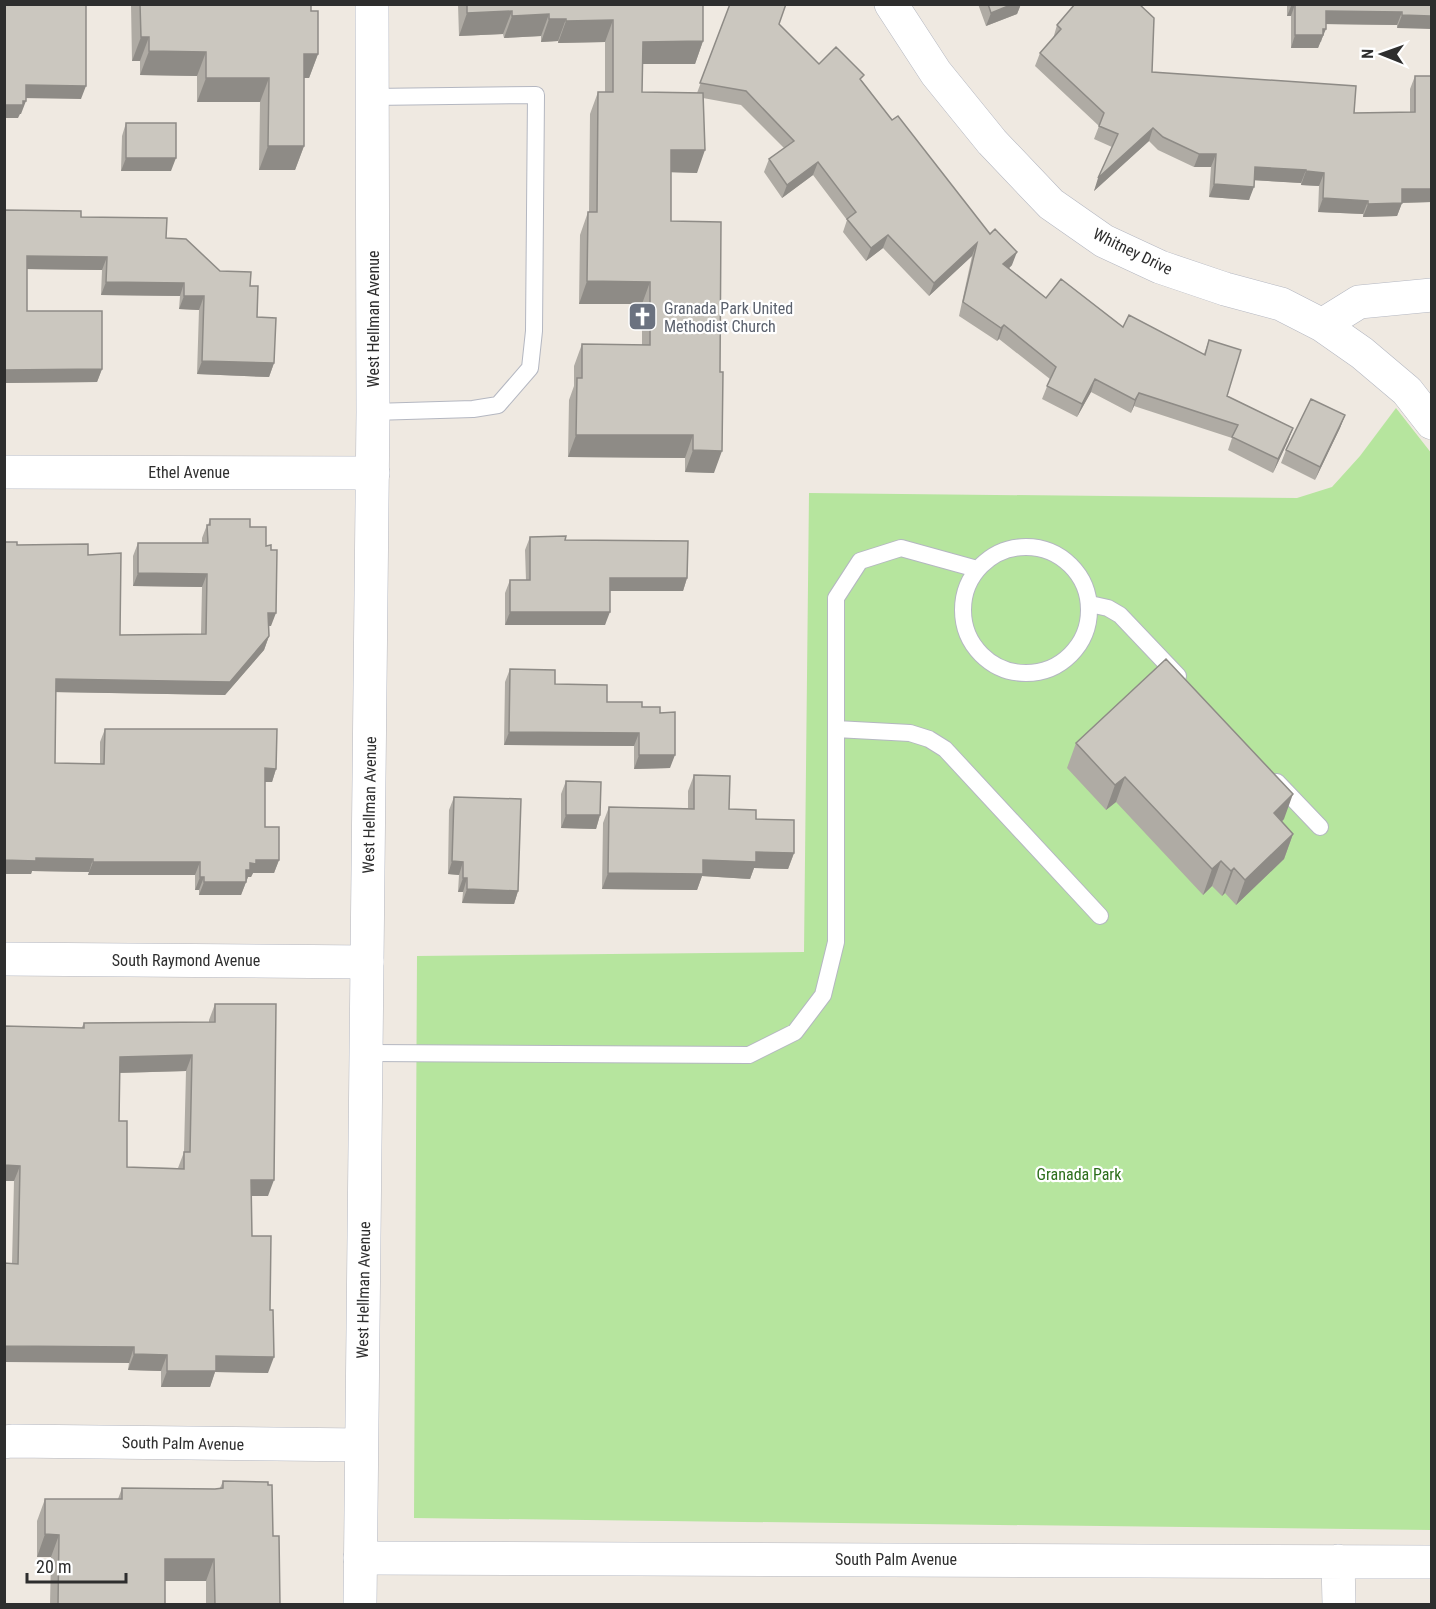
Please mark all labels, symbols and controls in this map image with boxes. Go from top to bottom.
north arrow [1352,24,1412,84]
text: N [1358,49,1377,59]
street label: Whitney Drive [1090,224,1175,279]
street label: West Hellman Avenue [364,250,383,388]
place label: Granada Park United Methodist Church [664,299,793,336]
church icon: Granada Park United Methodist Church [627,301,659,333]
street label: Ethel Avenue [148,463,230,482]
street label: West Hellman Avenue [359,736,380,874]
street label: South Raymond Avenue [112,951,260,970]
park label: Granada Park [1037,1165,1122,1184]
street label: West Hellman Avenue [353,1221,374,1359]
street label: South Palm Avenue [122,1433,244,1454]
scale bar [27,1546,126,1584]
street label: South Palm Avenue [835,1550,957,1569]
text: 20 m [36,1556,71,1577]

